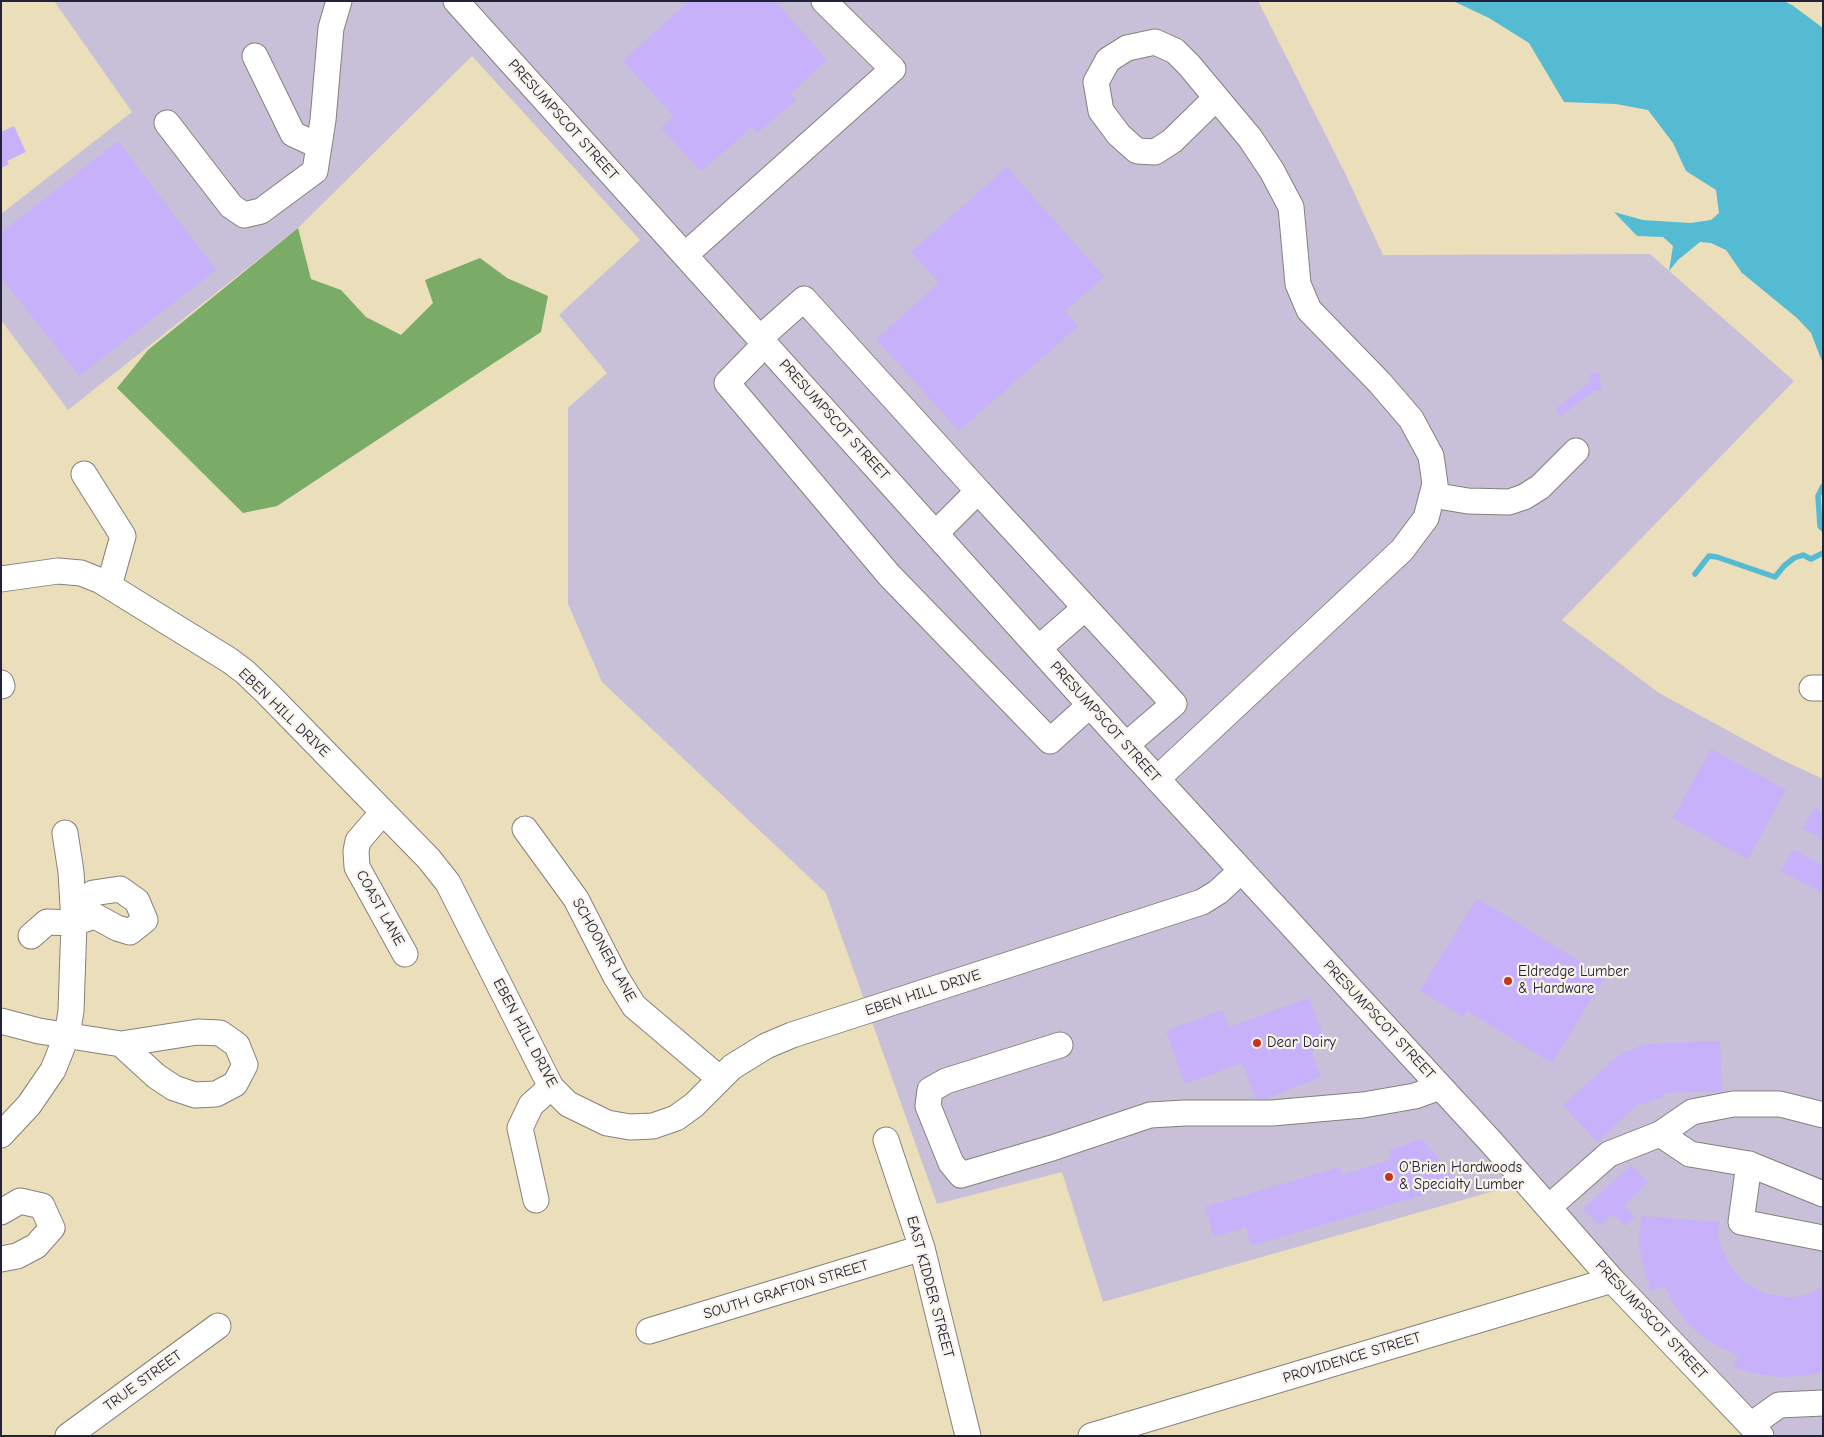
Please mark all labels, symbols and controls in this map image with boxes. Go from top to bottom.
street label: PRESUMPSCOT STREET [504,56,622,184]
street label: PRESUMPSCOT STREET [775,356,893,484]
street label: PRESUMPSCOT STREET [1046,658,1164,786]
street label: EBEN HILL DRIVE [234,665,334,761]
street label: COAST LANE [352,867,408,949]
street label: SCHOONER LANE [568,895,640,1005]
street label: PRESUMPSCOT STREET [1319,957,1439,1083]
place label: Eldredge Lumber & Hardware [1518,963,1629,998]
street label: EBEN HILL DRIVE [863,966,983,1020]
marker: Eldredge Lumber & Hardware [1502,975,1514,987]
street label: EBEN HILL DRIVE [489,976,561,1090]
place label: Dear Dairy [1267,1034,1336,1052]
marker: Dear Dairy [1251,1037,1263,1049]
place label: O'Brien Hardwoods & Specialty Lumber [1399,1159,1524,1194]
marker: O'Brien Hardwoods & Specialty Lumber [1383,1171,1395,1183]
street label: EAST KIDDER STREET [902,1214,958,1360]
street label: SOUTH GRAFTON STREET [701,1256,871,1324]
street label: PRESUMPSCOT STREET [1591,1257,1711,1383]
street label: PROVIDENCE STREET [1281,1328,1423,1388]
street label: TRUE STREET [100,1347,186,1415]

